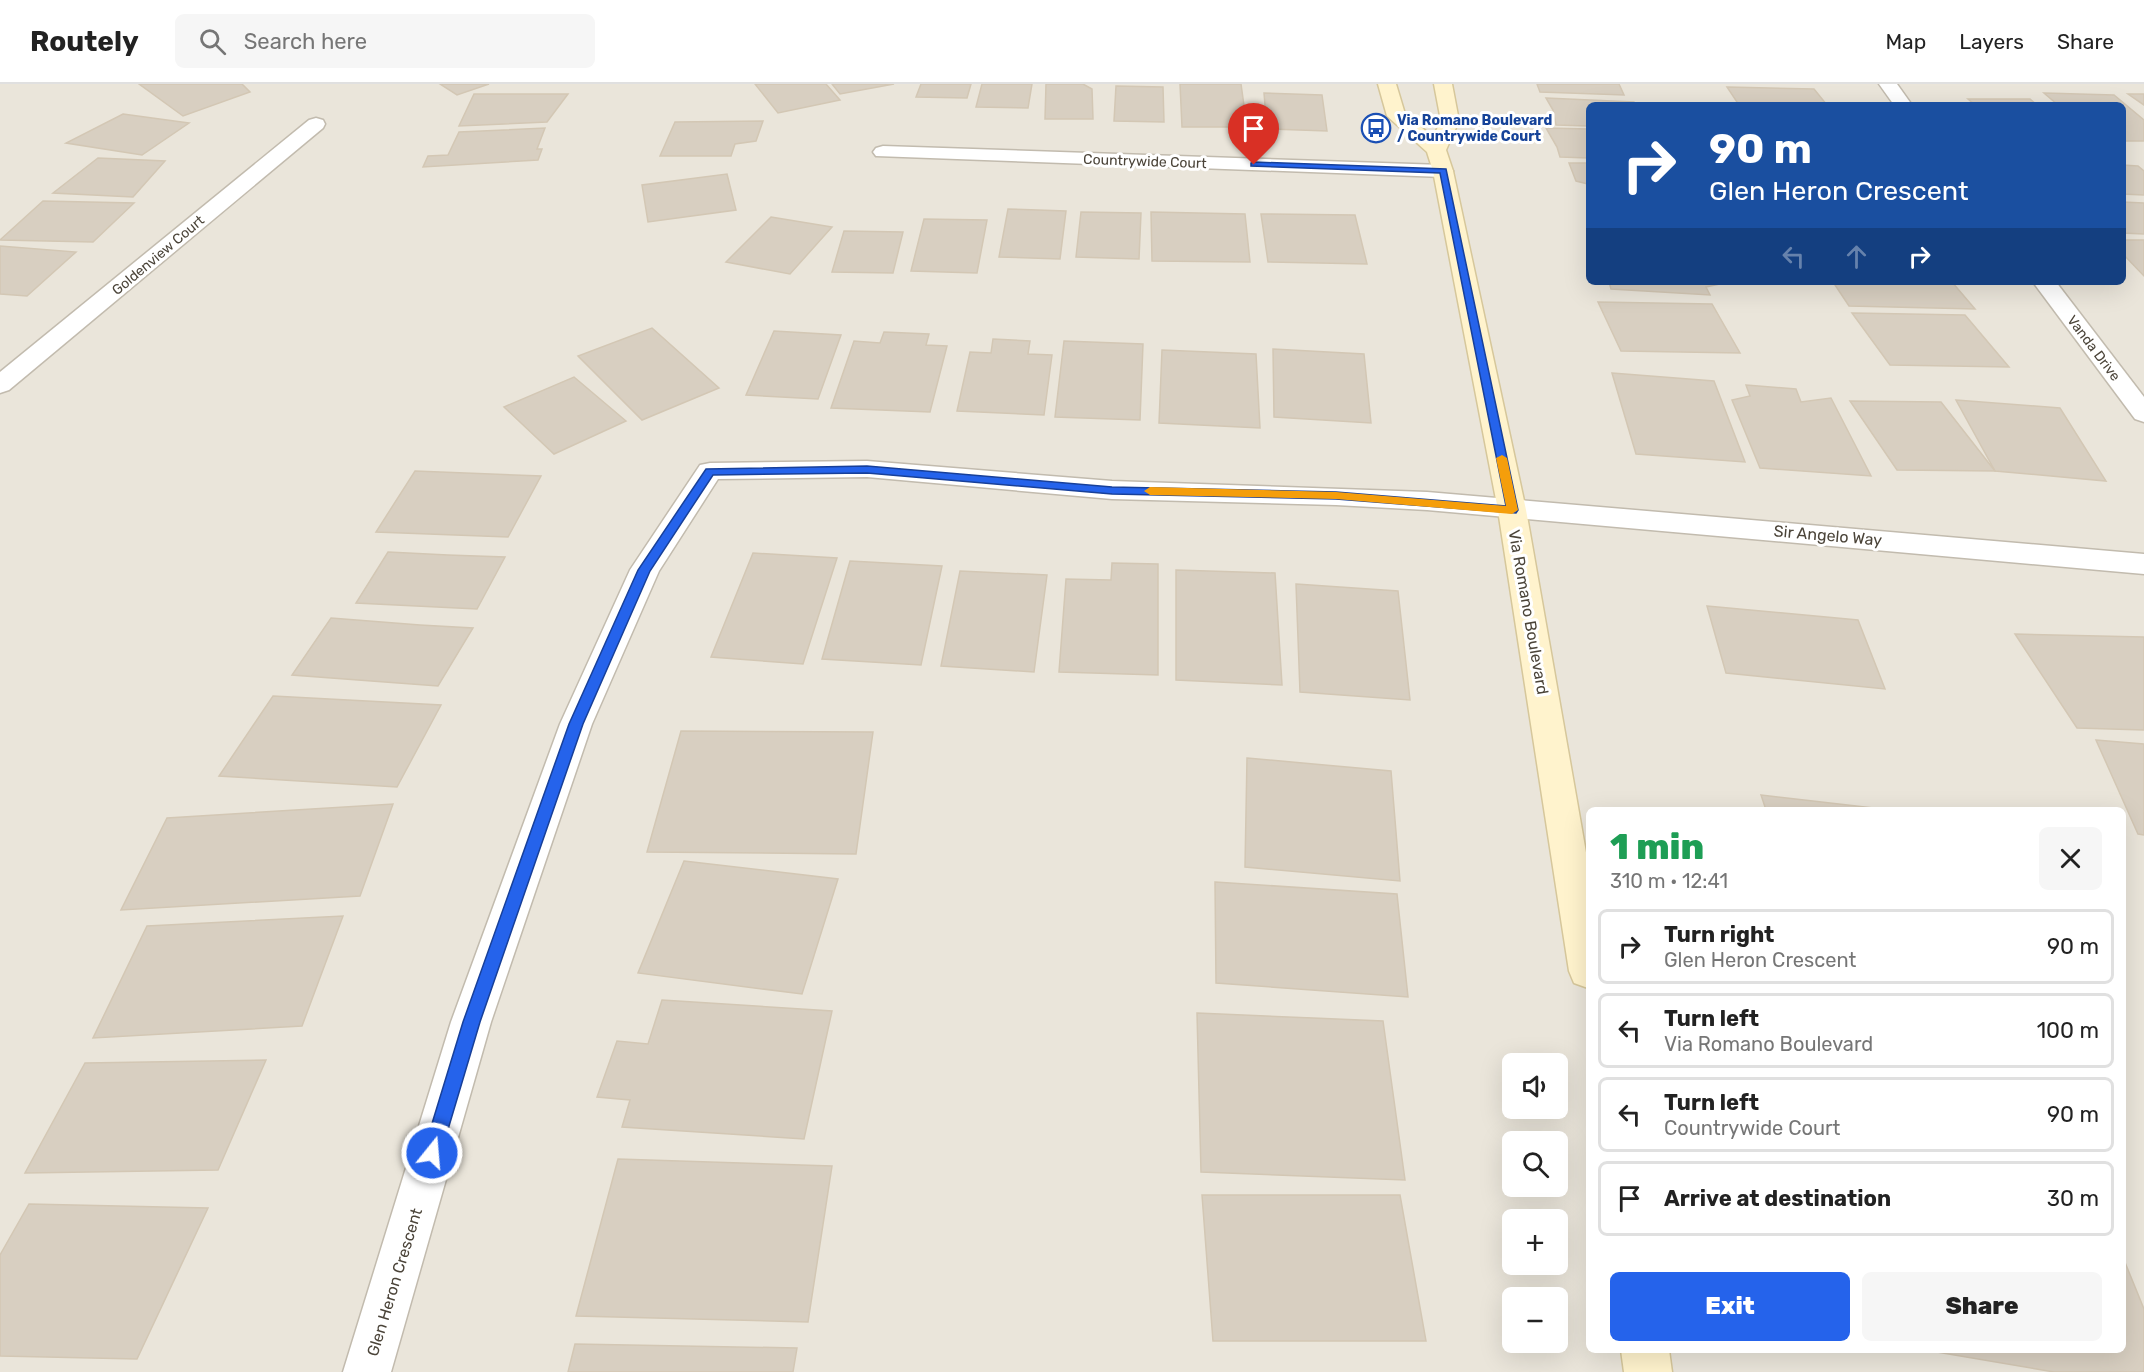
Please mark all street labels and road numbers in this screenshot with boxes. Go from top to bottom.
street label: Countrywide Court [1083,151,1208,172]
street label: Goldenview Court [109,212,208,299]
street label: Vanda Drive [2063,312,2124,385]
street label: Sir Angelo Way [1773,521,1883,550]
street label: Via Romano Boulevard [1505,528,1552,696]
street label: Glen Heron Crescent [363,1206,426,1358]

